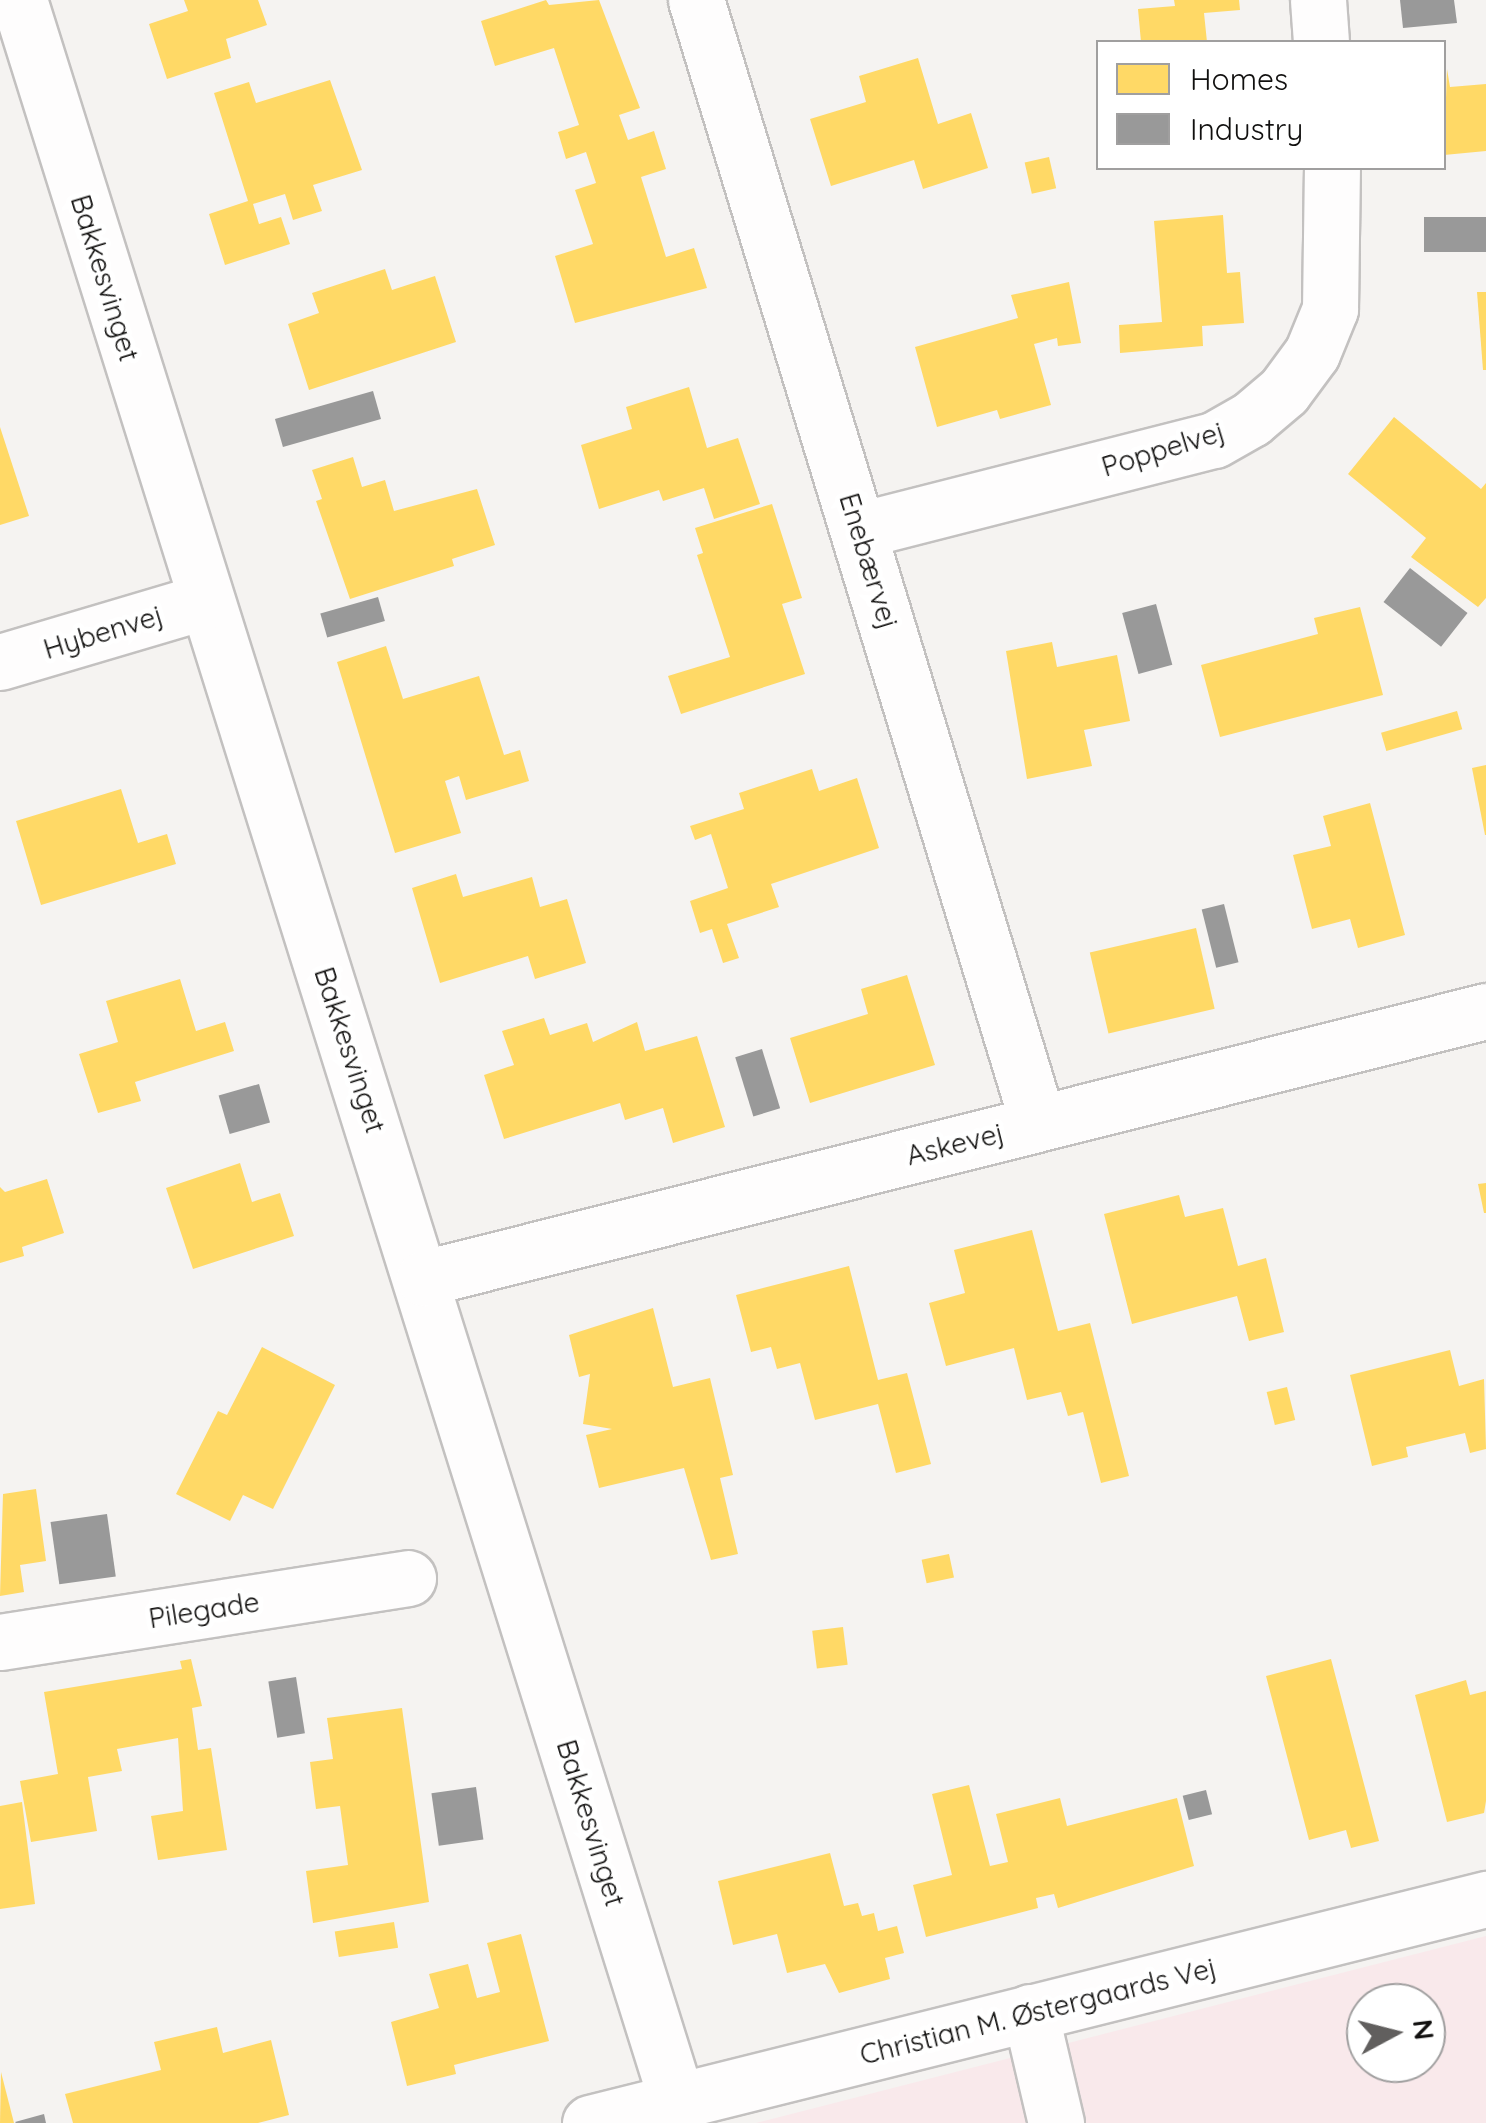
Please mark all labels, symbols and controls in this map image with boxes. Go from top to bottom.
legend [1096,40,1446,170]
text: Homes [1190,60,1288,98]
text: Industry [1190,110,1303,148]
street label: Bakkesvinget [64,191,146,365]
street label: Poppelvej [1097,414,1229,484]
street label: Enebærvej [832,489,906,633]
street label: Hybenvej [39,598,167,666]
street label: Bakkesvinget [307,963,393,1137]
street label: Askevej [903,1116,1007,1172]
street label: Pilegade [146,1585,262,1635]
street label: Bakkesvinget [550,1736,632,1910]
street label: Christian M. Østergaards Vej [856,1950,1220,2072]
north arrow [1346,1983,1446,2083]
text: N [1406,2017,1443,2042]

